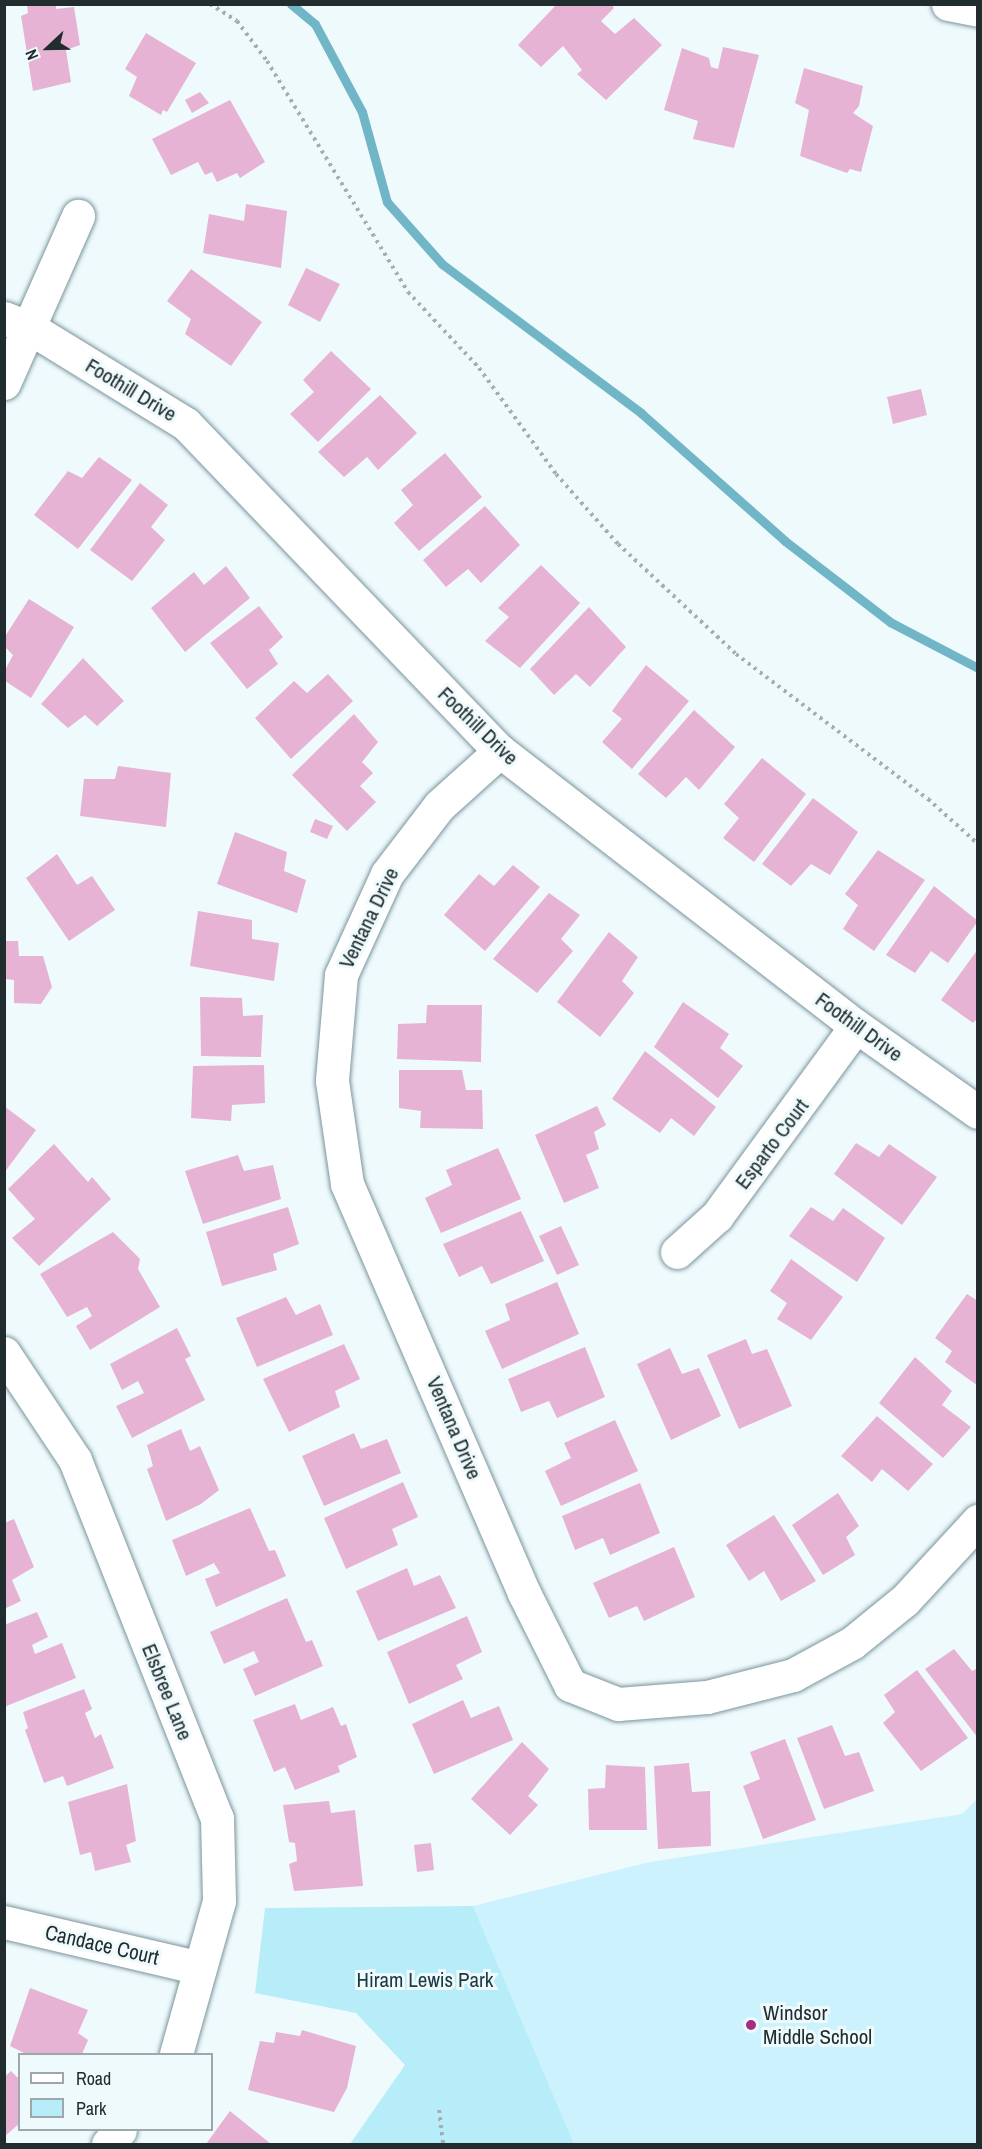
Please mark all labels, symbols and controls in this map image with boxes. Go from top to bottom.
north arrow [18,18,78,78]
text: N [19,46,43,63]
street label: Foothill Drive [81,353,181,427]
street label: Foothill Drive [433,682,523,770]
street label: Ventana Drive [334,863,404,973]
street label: Foothill Drive [811,987,907,1067]
street label: Esparto Court [730,1094,814,1194]
street label: Ventana Drive [421,1373,487,1483]
street label: Elsbree Lane [136,1640,198,1744]
street label: Candace Court [43,1920,161,1970]
park label: Hiram Lewis Park [357,1967,493,1993]
place label: Windsor Middle School [763,2000,872,2050]
marker: Windsor Middle School [744,2018,758,2032]
legend [18,2053,213,2131]
text: Road [76,2066,111,2091]
text: Park [76,2096,106,2121]

